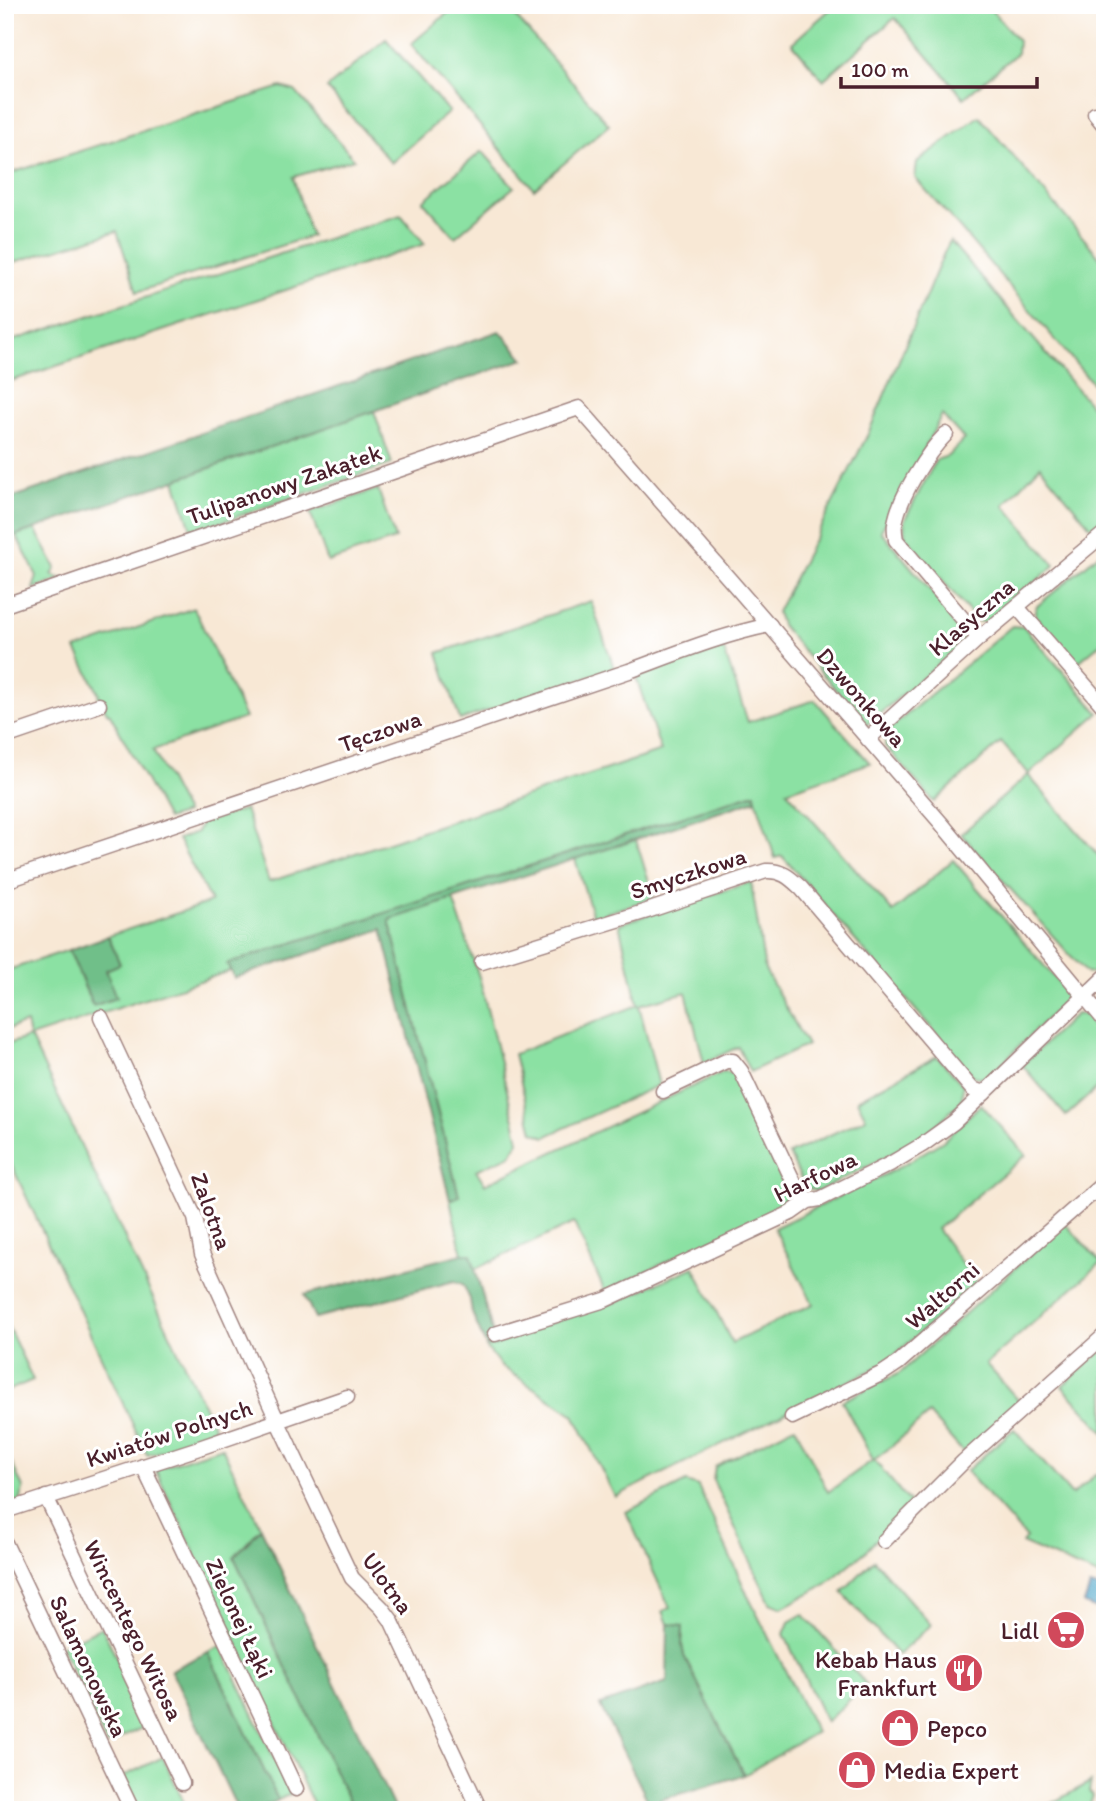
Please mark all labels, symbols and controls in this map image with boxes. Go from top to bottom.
scale bar [841,46,1036,90]
text: 100 m [851,57,909,82]
street label: Tulipanowy Zakątek [183,437,385,531]
street label: Klasyczna [922,572,1020,662]
street label: Dzwonkowa [811,641,914,753]
street label: Tęczowa [335,703,425,759]
street label: Smyczkowa [626,841,750,905]
street label: Harfowa [769,1143,862,1208]
street label: Zalotna [185,1168,240,1254]
street label: Waltorni [899,1255,985,1335]
street label: Kwiatów Polnych [82,1393,256,1473]
street label: Wincentego Witosa [78,1535,191,1726]
street label: Ulotna [356,1546,420,1620]
street label: Zielonej Łąki [200,1553,280,1683]
street label: Salamonowska [43,1590,135,1742]
supermarket icon: Lidl [1045,1609,1087,1651]
place label: Lidl [1001,1616,1039,1645]
place label: Kebab Haus Frankfurt [815,1645,937,1702]
restaurant icon: Kebab Haus Frankfurt [943,1652,985,1694]
shop icon: Pepco [879,1707,921,1749]
place label: Pepco [927,1714,987,1743]
shop icon: Media Expert [836,1749,878,1791]
place label: Media Expert [884,1756,1019,1785]

